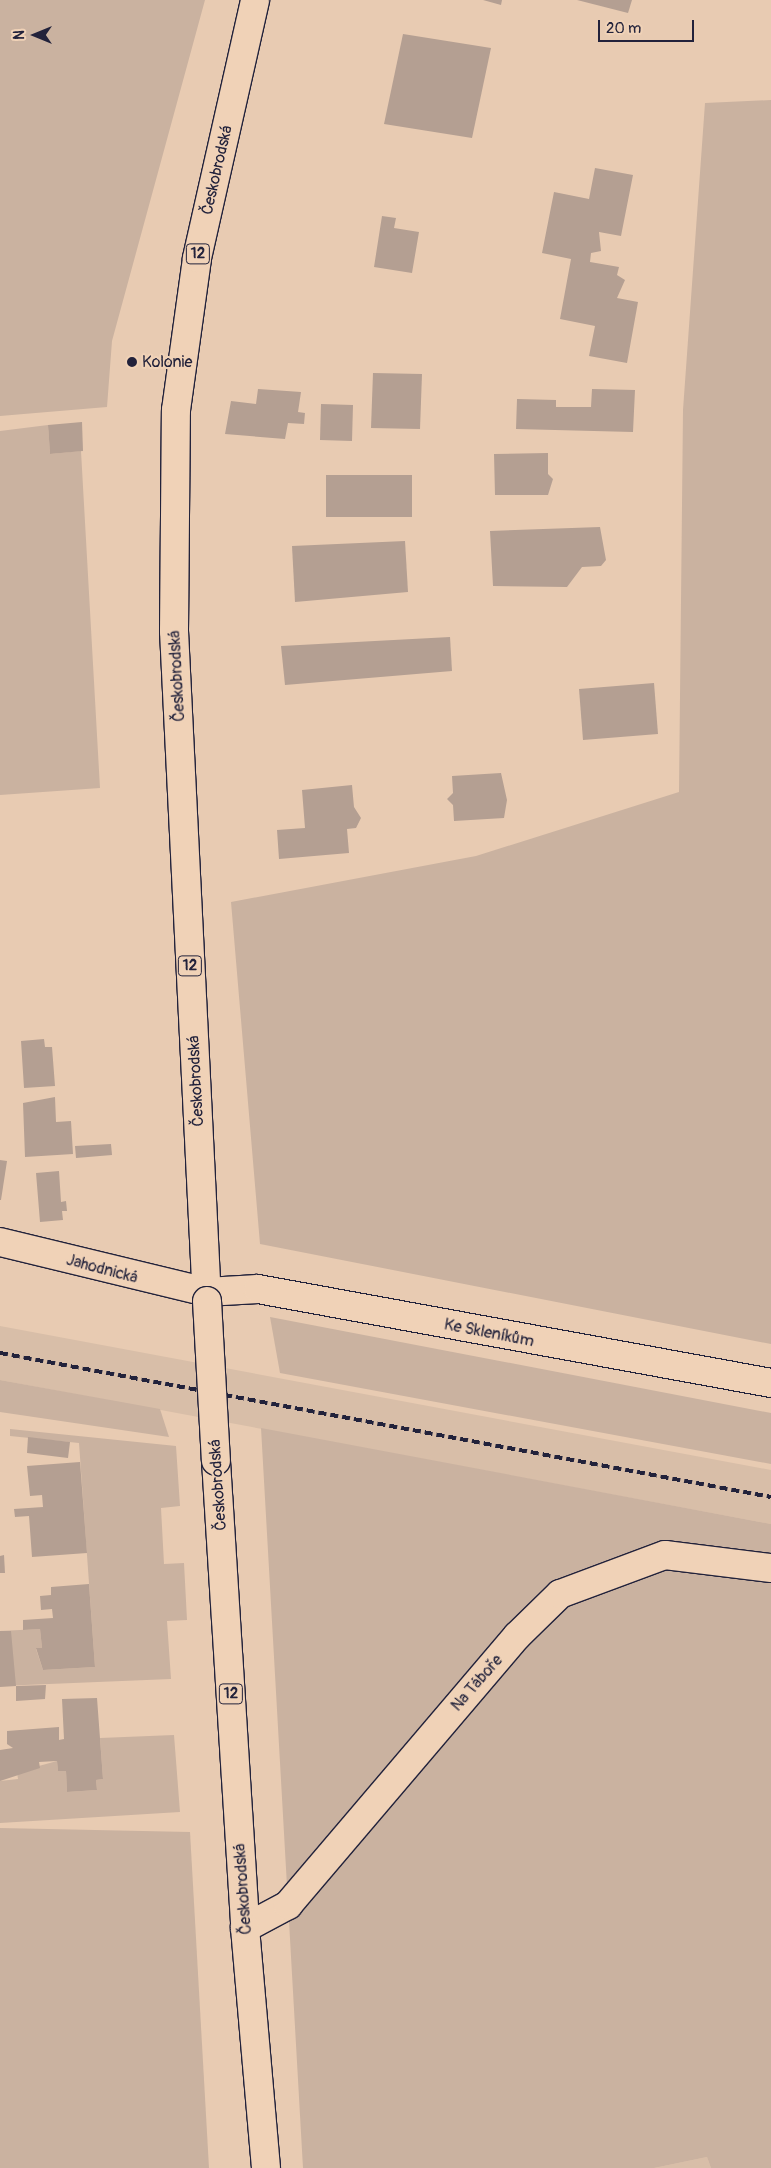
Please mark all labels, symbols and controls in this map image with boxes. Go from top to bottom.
north arrow [10,10,60,60]
scale bar [601,10,697,42]
text: 20 m [606,19,641,38]
text: N [11,30,28,40]
street label: Českobrodská [197,123,237,217]
road number: 12 [186,242,210,266]
place label: Kolonie [142,352,192,372]
marker: Kolonie [126,356,138,368]
street label: Českobrodská [165,630,189,722]
road number: 12 [178,954,202,978]
street label: Českobrodská [184,1035,208,1127]
street label: Jahodnická [64,1250,140,1288]
street label: Ke Skleníkům [442,1315,536,1351]
street label: Českobrodská [205,1439,231,1531]
street label: Na Táboře [447,1651,507,1715]
road number: 12 [218,1682,244,1706]
street label: Českobrodská [230,1843,256,1935]

